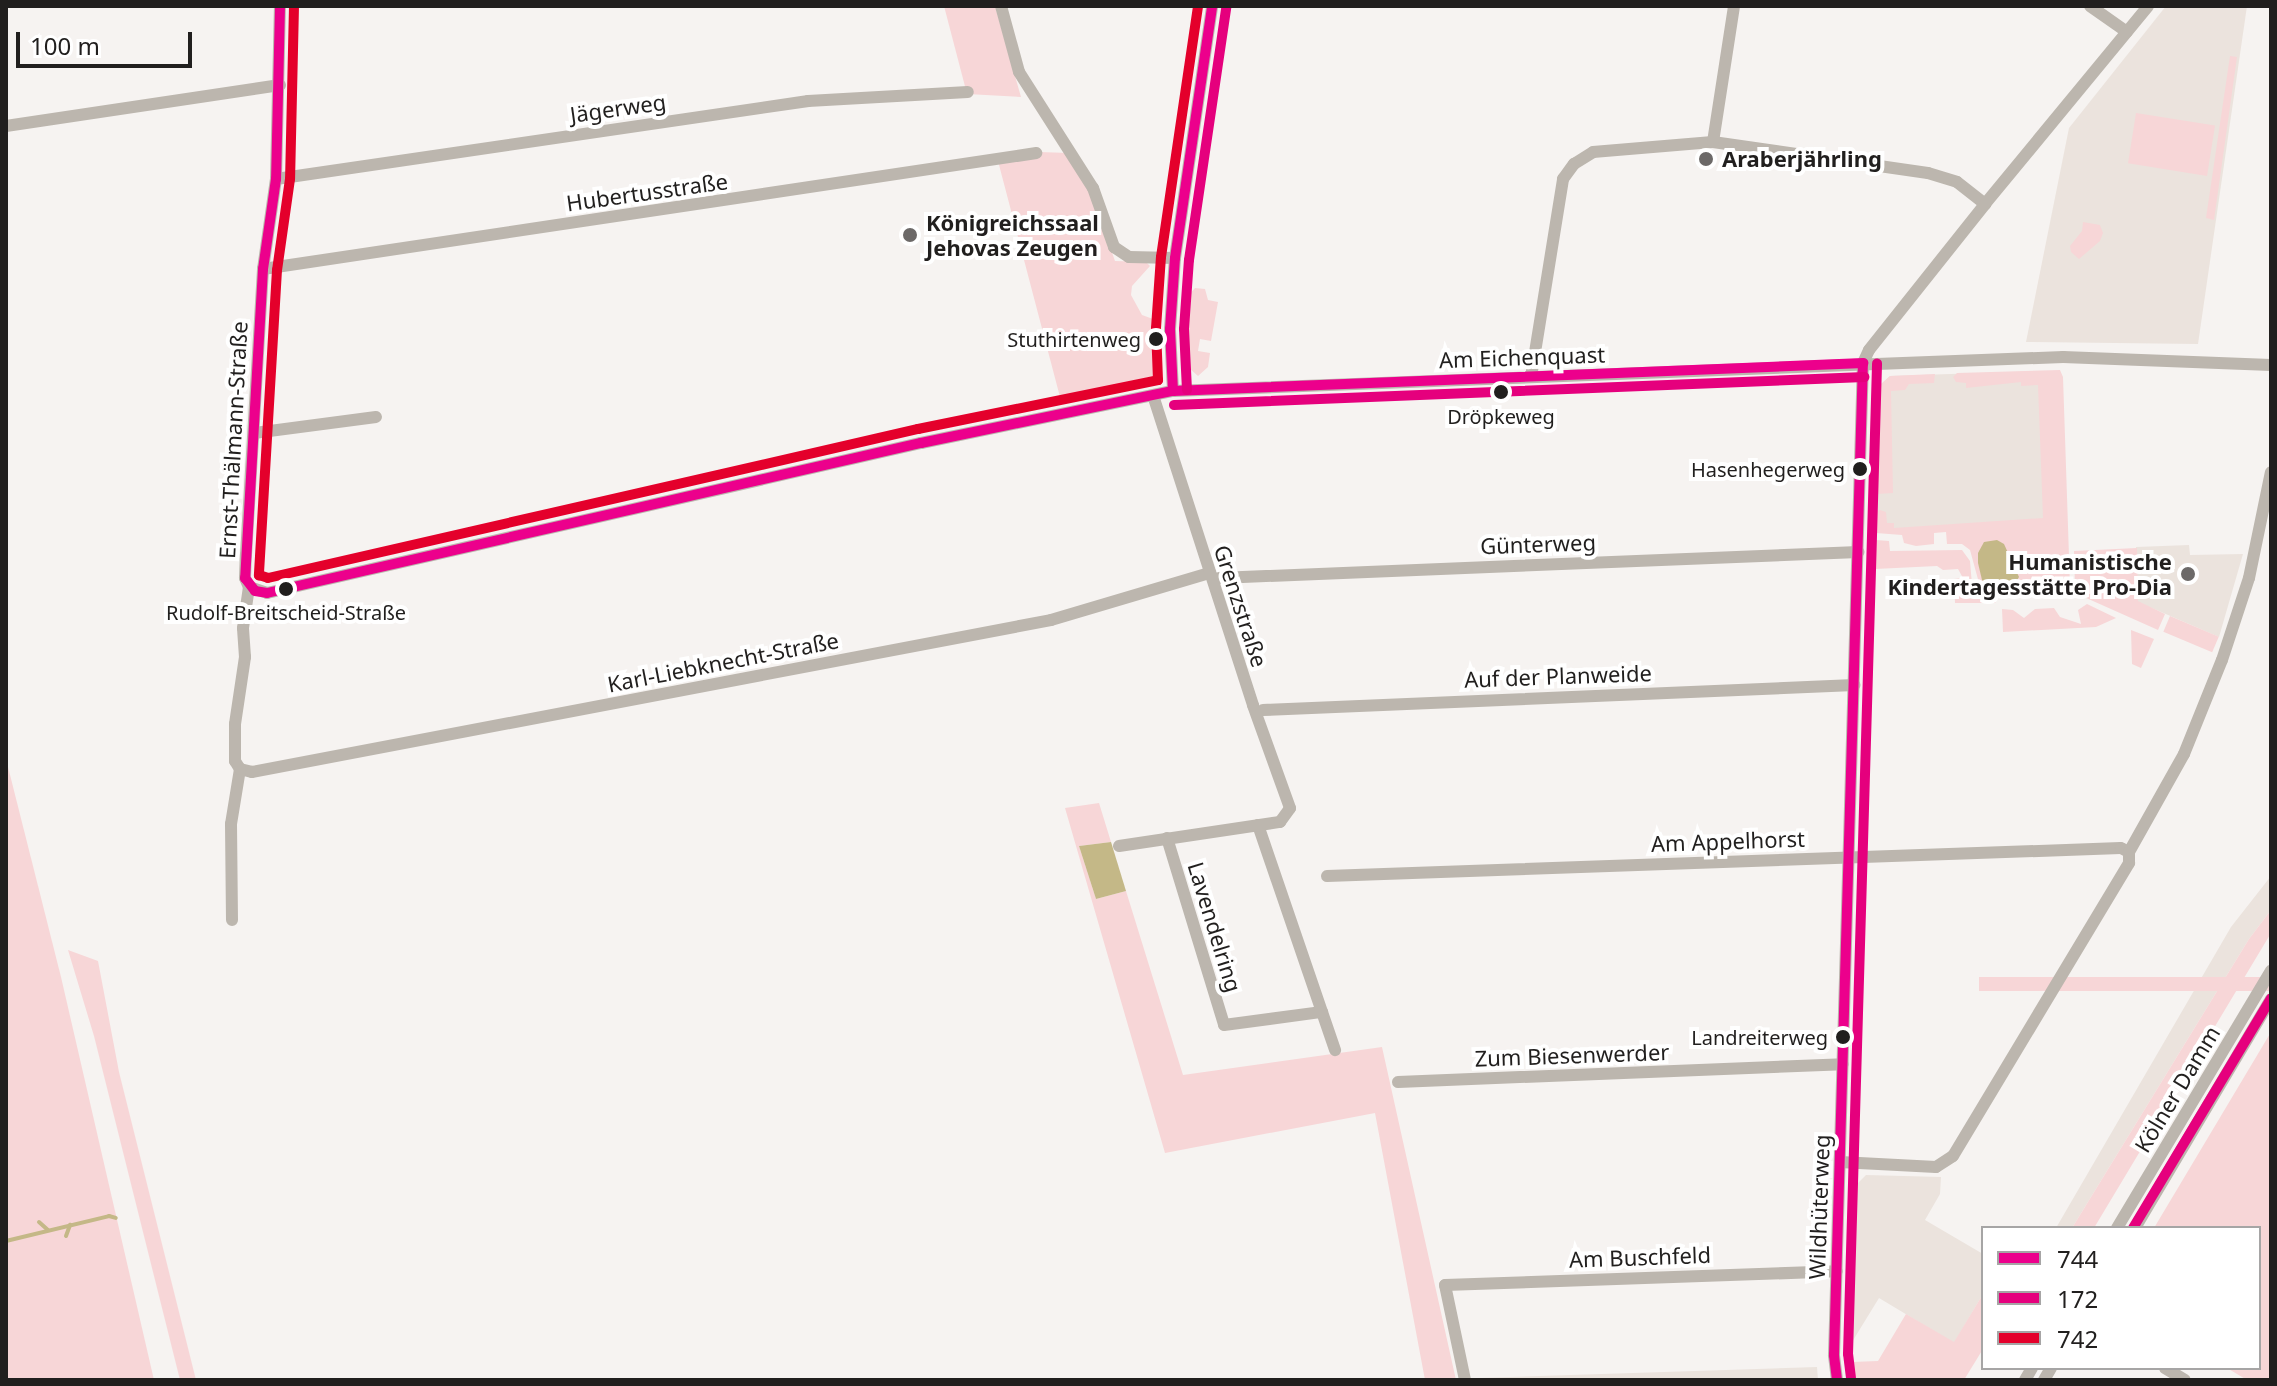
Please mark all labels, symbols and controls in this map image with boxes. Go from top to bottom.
scale bar [20,16,196,66]
text: 100 m [30,29,100,62]
street label: Jägerweg [568,88,668,128]
place label: Araberjährling [1722,146,1882,172]
marker: Araberjährling [1697,150,1715,168]
street label: Hubertusstraße [565,168,729,216]
place label: Königreichssaal Jehovas Zeugen [926,209,1099,260]
marker: Königreichssaal Jehovas Zeugen [901,226,919,244]
street label: Ernst-Thälmann-Straße [214,321,252,559]
place label: Stuthirtenweg [1007,327,1141,351]
marker: Stuthirtenweg [1148,331,1164,347]
street label: Am Eichenquast [1438,341,1606,373]
marker: Dröpkeweg [1493,384,1509,400]
place label: Dröpkeweg [1447,404,1555,428]
place label: Hasenhegerweg [1691,457,1845,481]
marker: Hasenhegerweg [1852,461,1868,477]
street label: Günterweg [1480,529,1596,559]
street label: Grenzstraße [1209,542,1273,670]
place label: Humanistische Kindertagesstätte Pro-Dia [1887,548,2172,600]
marker: Humanistische Kindertagesstätte Pro-Dia [2179,565,2197,583]
marker: Rudolf-Breitscheid-Straße [278,581,294,597]
place label: Rudolf-Breitscheid-Straße [166,600,406,624]
street label: Karl-Liebknecht-Straße [605,627,841,697]
street label: Auf der Planweide [1464,660,1652,692]
street label: Am Appelhorst [1651,825,1805,857]
street label: Lavendelring [1183,859,1247,995]
street label: Kölner Damm [2129,1021,2225,1157]
place label: Landreiterweg [1691,1025,1828,1049]
marker: Landreiterweg [1835,1029,1851,1045]
street label: Zum Biesenwerder [1474,1038,1670,1072]
street label: Wildhüterweg [1803,1134,1835,1280]
legend [1981,1226,2261,1370]
street label: Am Buschfeld [1569,1241,1711,1273]
text: 744 [2057,1242,2098,1275]
text: 172 [2057,1282,2098,1315]
text: 742 [2057,1322,2098,1355]

